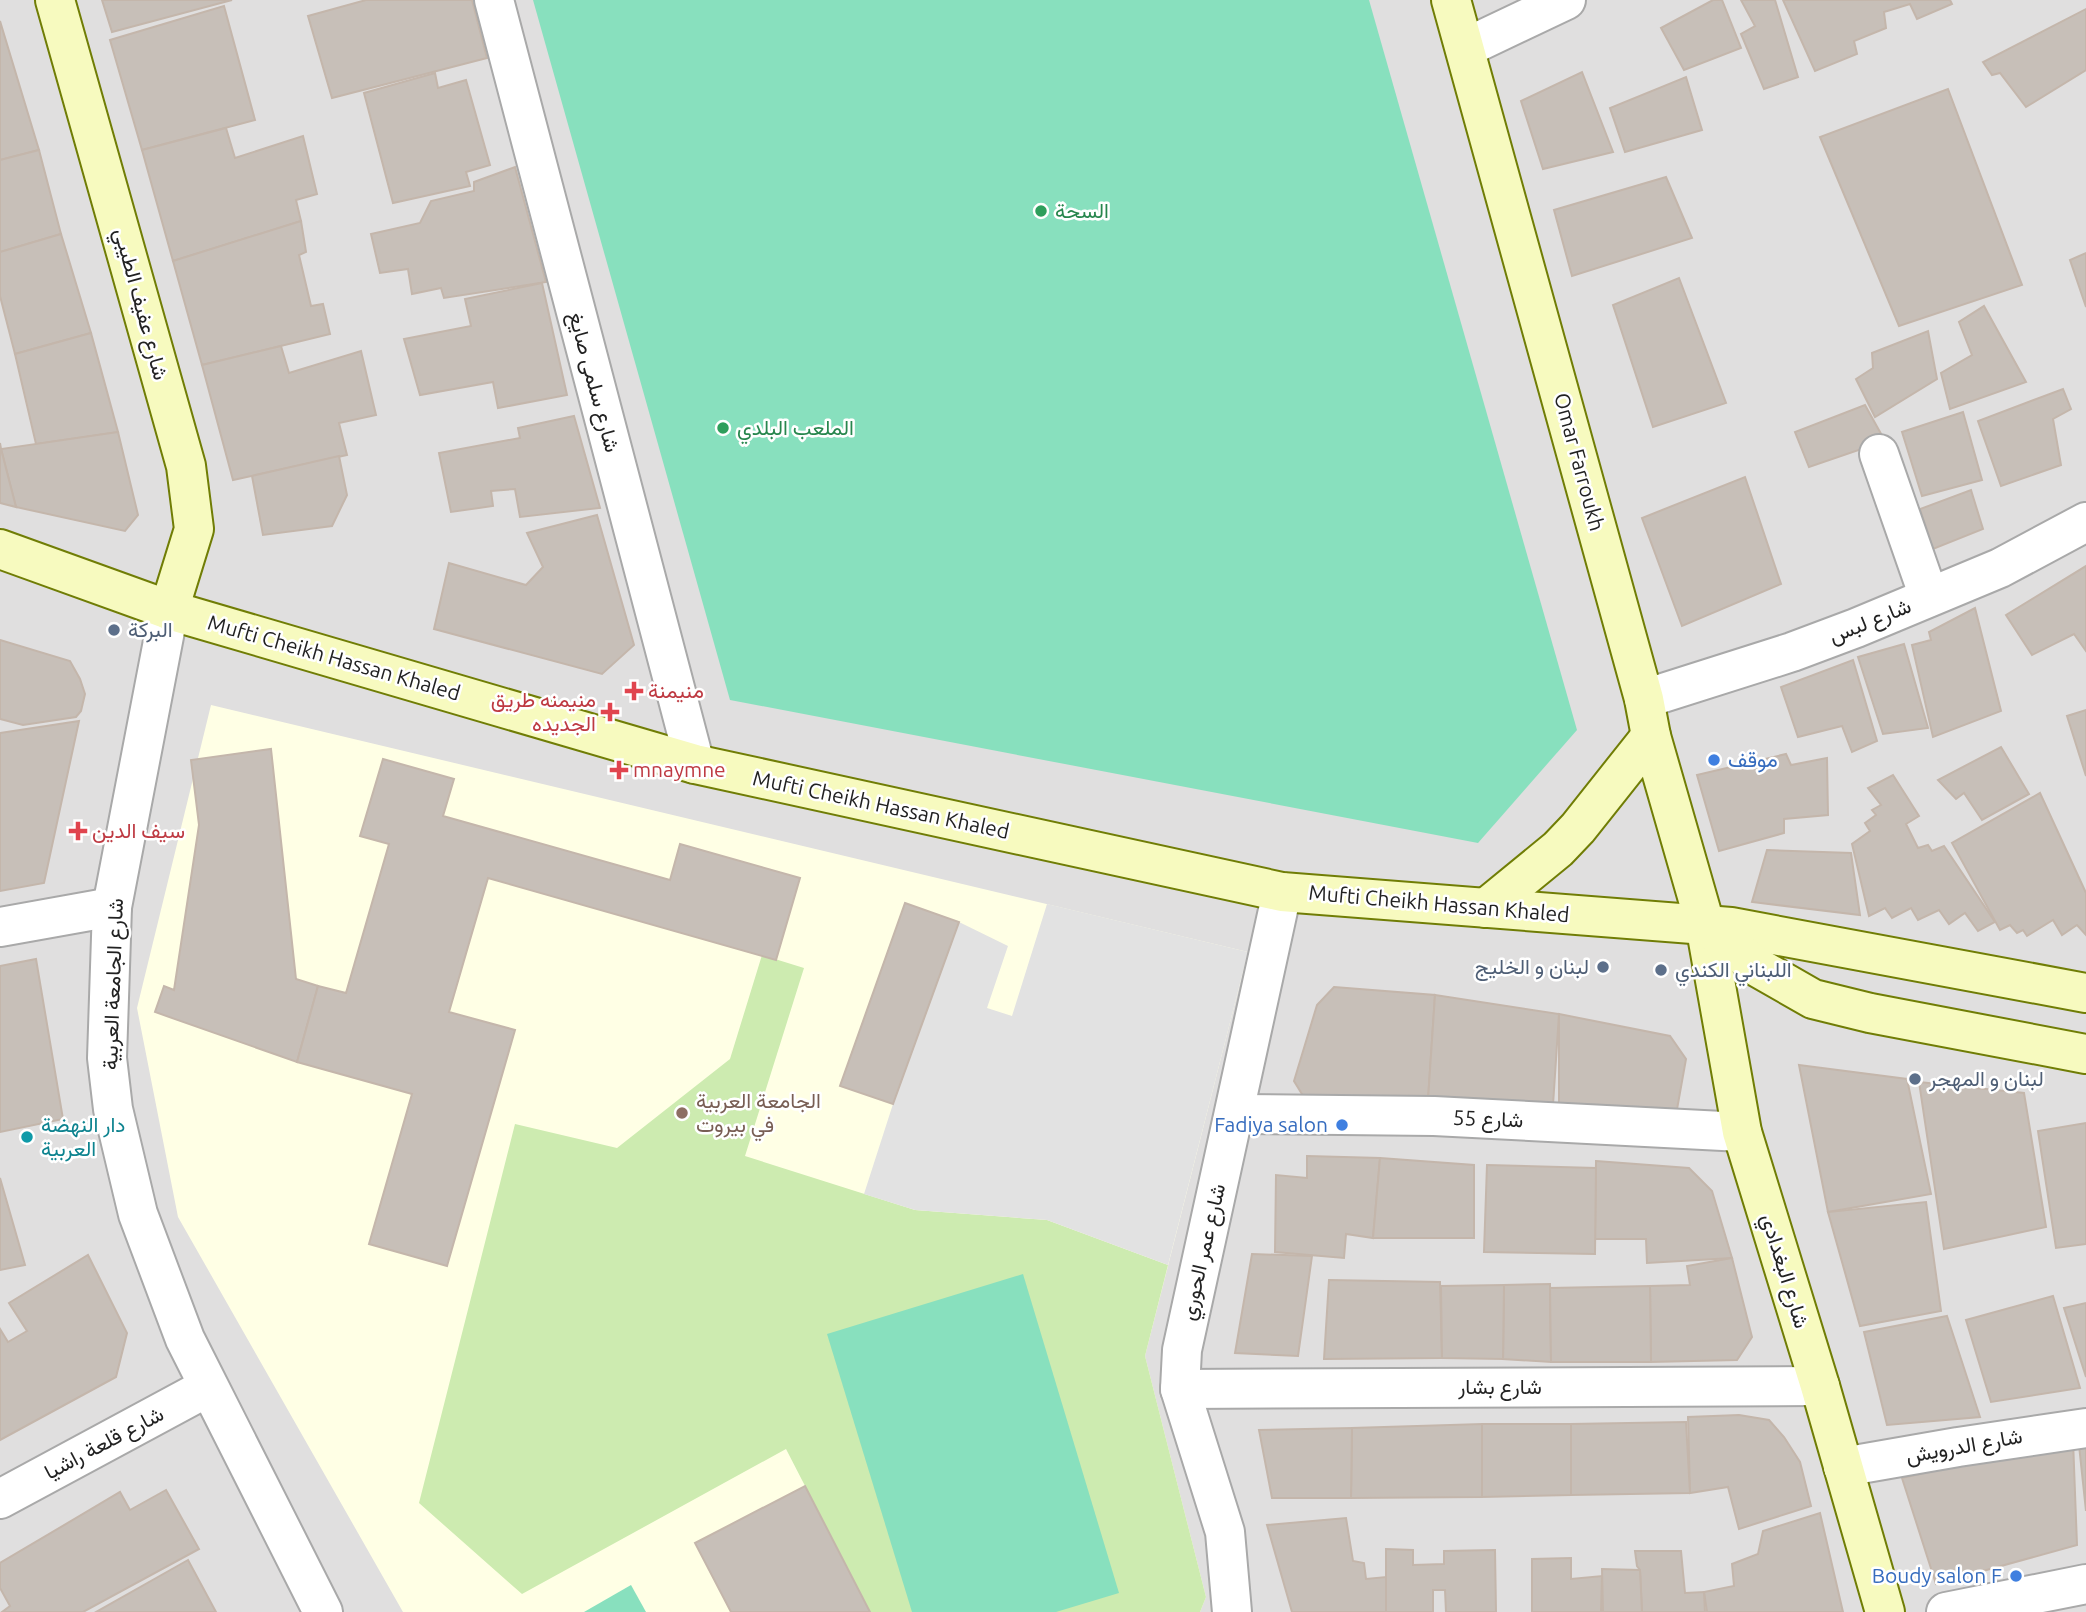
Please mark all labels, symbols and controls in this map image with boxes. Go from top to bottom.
place label: السحة [1055,198,1109,222]
marker: السحة [1033,203,1049,219]
street label: شارع عفيف الطيبي [104,225,174,384]
street label: شارع سلمى صايغ [562,309,625,455]
street label: Omar Farroukh [1550,390,1610,533]
place label: الملعب البلدي [737,415,854,445]
marker: الملعب البلدي [715,420,731,436]
street label: شارع لبس [1825,593,1915,650]
street label: Mufti Cheikh Hassan Khaled [205,609,463,705]
place label: البركة [128,617,173,643]
marker: البركة [106,622,122,638]
place label: منيمنة [648,678,704,703]
marker: منيمنة [626,683,642,699]
place label: منيمنه طريق الجديده [491,687,596,736]
marker: منيمنه طريق الجديده [602,704,618,720]
place label: موقف [1728,747,1778,773]
marker: موقف [1706,752,1722,768]
place label: mnaymne [633,757,726,781]
marker: mnaymne [611,762,627,778]
street label: Mufti Cheikh Hassan Khaled [751,765,1012,843]
place label: سيف الدين [92,818,185,843]
marker: سيف الدين [70,823,86,839]
street label: Mufti Cheikh Hassan Khaled [1308,880,1570,926]
street label: شارع الجامعة العربية [97,898,130,1070]
place label: لبنان و الخليج [1475,954,1589,981]
place label: اللبناني الكندي [1675,957,1792,987]
marker: لبنان و الخليج [1595,959,1611,975]
marker: اللبناني الكندي [1653,962,1669,978]
place label: لبنان و المهجر [1928,1066,2044,1092]
marker: لبنان و المهجر [1907,1071,1923,1087]
place label: الجامعة العربية في بيروت [696,1088,821,1142]
marker: الجامعة العربية في بيروت [674,1105,690,1121]
street label: شارع 55 [1452,1105,1524,1134]
place label: دار النهضة العربية [41,1112,125,1162]
place label: Fadiya salon [1214,1112,1328,1136]
marker: Fadiya salon [1334,1117,1350,1133]
marker: دار النهضة العربية [19,1129,35,1145]
street label: شارع عمر الحوري [1175,1181,1235,1324]
street label: شارع البغدادي [1751,1211,1815,1332]
street label: شارع بشار [1457,1374,1542,1401]
street label: شارع قلعة راشيا [40,1401,169,1486]
street label: شارع الدرويش [1904,1423,2024,1470]
place label: Boudy salon F [1872,1563,2002,1587]
marker: Boudy salon F [2008,1568,2024,1584]

